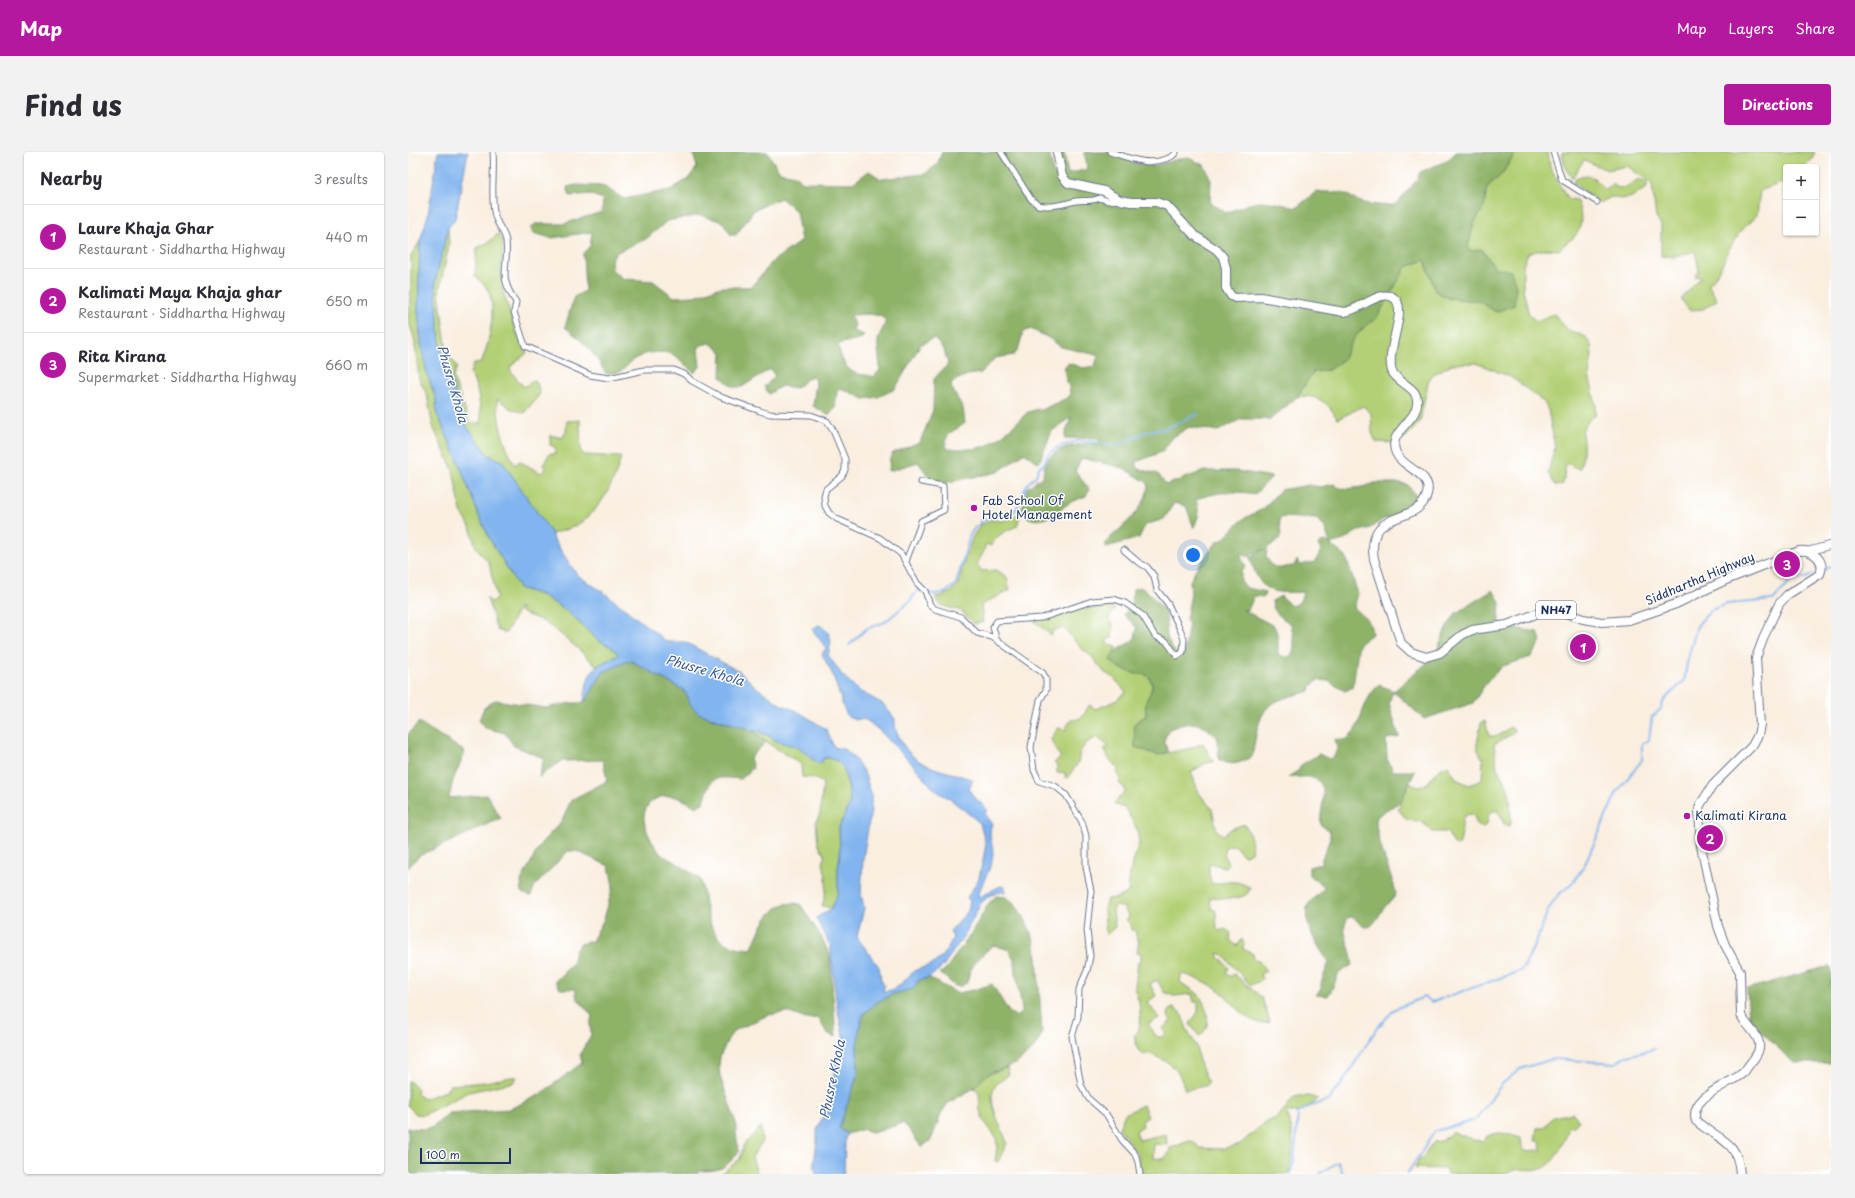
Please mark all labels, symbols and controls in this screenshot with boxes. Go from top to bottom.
text: Map [20,14,62,42]
text: Map [1677,18,1707,39]
text: Layers [1729,18,1774,39]
text: Share [1796,18,1835,39]
text: Find us [24,83,122,126]
button: Directions [1724,84,1831,125]
map controls [1783,164,1819,236]
button: + [1783,164,1819,200]
text: Nearby [40,165,102,191]
text: 3 results [314,169,368,188]
button: − [1783,200,1819,236]
text: Laure Khaja Ghar [78,216,214,239]
text: 1 [50,227,56,246]
text: 440 m [325,227,368,246]
text: Restaurant · Siddhartha Highway [78,239,285,258]
text: Kalimati Maya Khaja ghar [78,280,282,303]
text: 2 [48,291,58,310]
text: 650 m [326,291,368,310]
text: Restaurant · Siddhartha Highway [78,303,285,322]
water label: Phusre Khola [433,343,474,426]
text: Rita Kirana [78,344,166,367]
text: 3 [49,355,57,374]
text: 660 m [325,355,368,374]
text: Supermarket · Siddhartha Highway [78,367,297,386]
place label: Fab School Of Hotel Management [982,491,1092,523]
marker: Fab School Of Hotel Management [969,503,979,513]
your location [1183,545,1203,565]
street label: Siddhartha Highway [1642,547,1757,609]
pin: 3 [1774,549,1800,579]
road number: NH47 [1536,601,1576,619]
pin: 1 [1570,632,1596,662]
water label: Phusre Khola [664,649,747,690]
place label: Kalimati Kirana [1695,806,1787,824]
marker: Kalimati Kirana [1682,811,1692,821]
pin: 2 [1697,823,1723,853]
water label: Phusre Khola [814,1037,849,1120]
scale bar [420,1146,511,1165]
text: 100 m [426,1146,460,1163]

